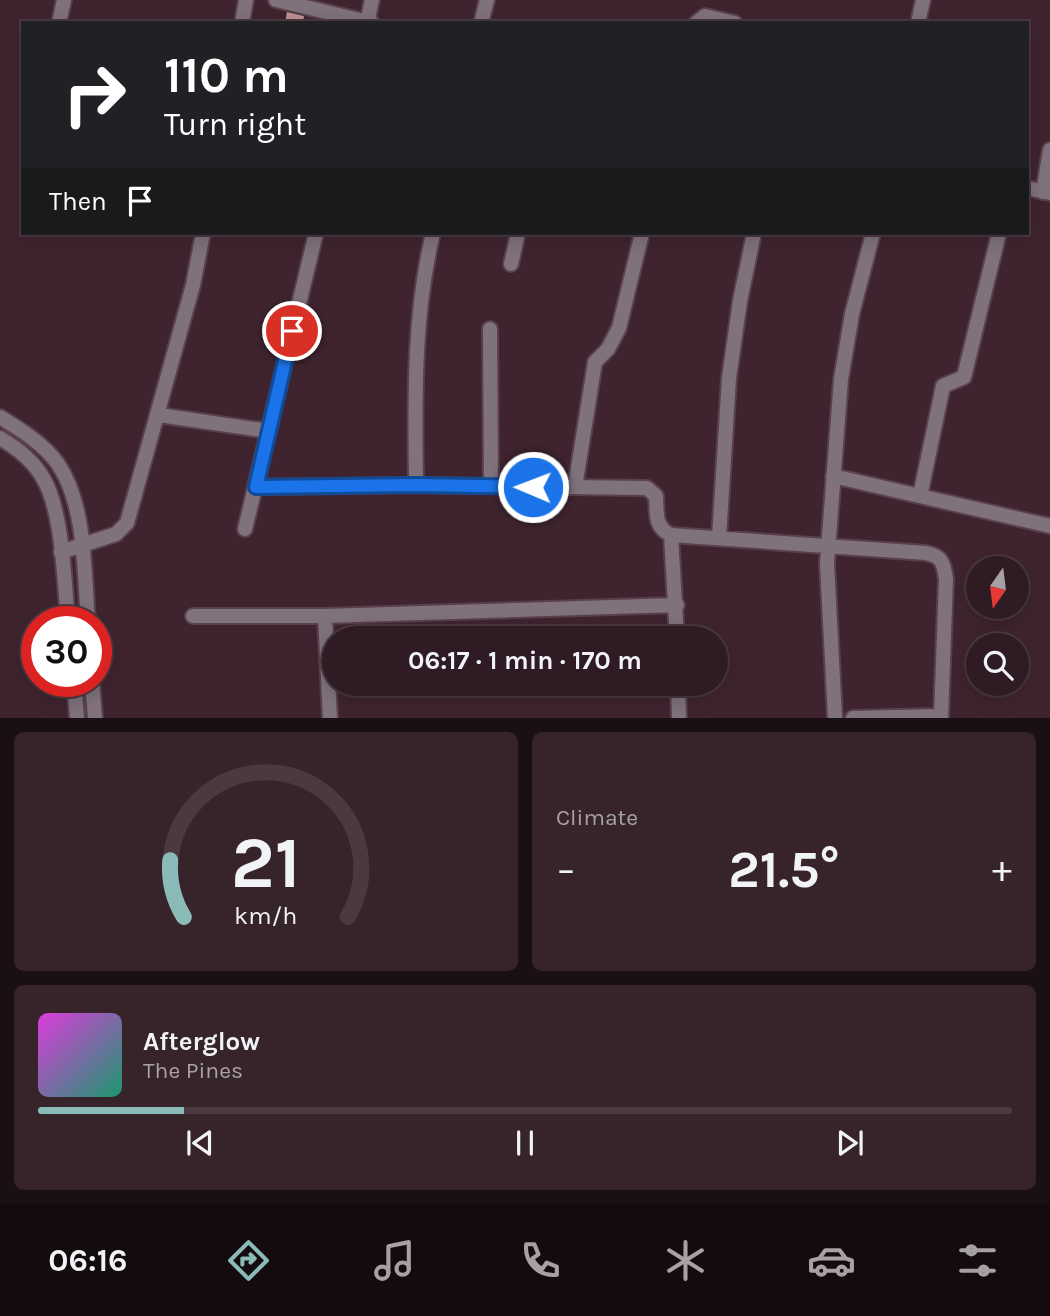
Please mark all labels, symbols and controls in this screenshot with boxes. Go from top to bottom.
text: 110 m [164,47,289,104]
icon: right [49,49,140,140]
text: Turn right [164,106,306,143]
icon: arrive [121,182,159,220]
text: Then [49,186,107,217]
pin [262,301,322,361]
icon: arrive [273,312,311,350]
position arrow [496,450,570,524]
north arrow [966,556,1029,620]
map controls [966,556,1029,696]
speed limit sign: 30 [21,606,112,697]
button: search [966,633,1029,696]
text: 06:17 · 1 min · 170 m [408,645,642,676]
text: Climate [556,804,638,831]
text: 21 [231,821,301,906]
text: 21.5° [728,839,840,900]
text: − [556,847,576,892]
text: + [992,847,1012,892]
text: km/h [234,901,298,930]
text: Afterglow [143,1026,260,1057]
text: The Pines [143,1057,243,1084]
icon: previous [181,1124,219,1162]
icon: pause [506,1124,544,1162]
icon: next [831,1124,869,1162]
icon: directions [224,1236,273,1285]
icon: music [370,1236,419,1285]
icon: phone [516,1236,565,1285]
icon: climate [661,1236,710,1285]
icon: car [807,1236,856,1285]
icon: filters [953,1236,1002,1285]
text: 06:16 [48,1242,127,1279]

